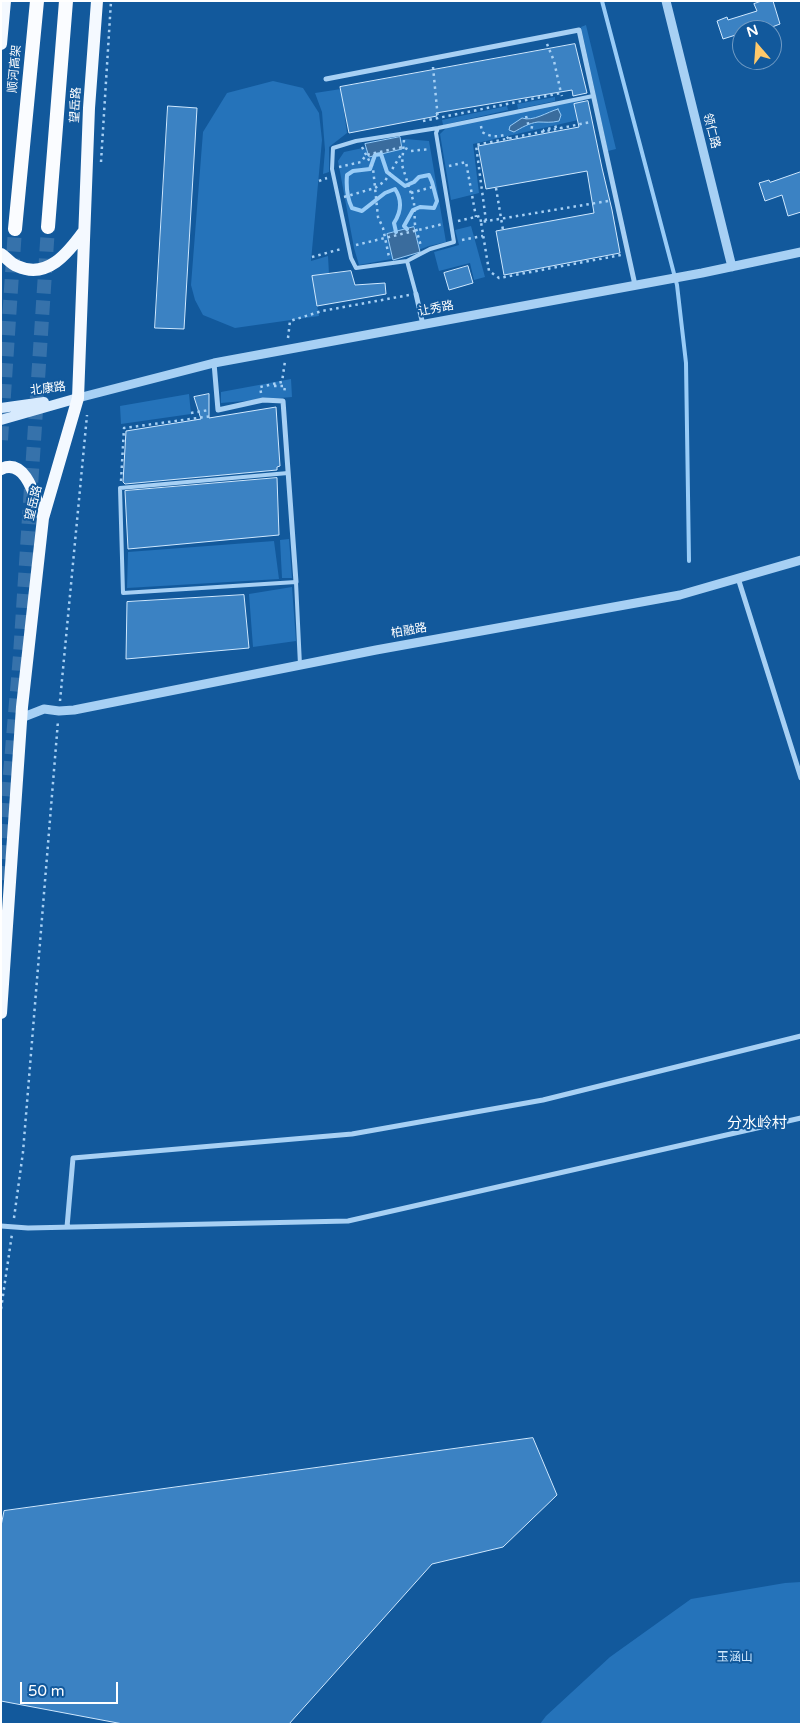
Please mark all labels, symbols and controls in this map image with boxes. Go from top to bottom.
north arrow [732,20,782,70]
text: N [745,21,760,41]
street label: 顺河高架 [6,44,24,94]
street label: 望岳路 [68,87,84,123]
street label: 领仁路 [700,112,722,150]
street label: 让秀路 [417,298,455,320]
street label: 北康路 [29,380,67,398]
street label: 望岳路 [23,484,45,522]
street label: 柏融路 [390,621,428,641]
district label: 分水岭村 [727,1115,787,1133]
park label: 玉涵山 [717,1651,753,1665]
scale bar [22,1672,120,1704]
text: 50 m [28,1682,65,1700]

